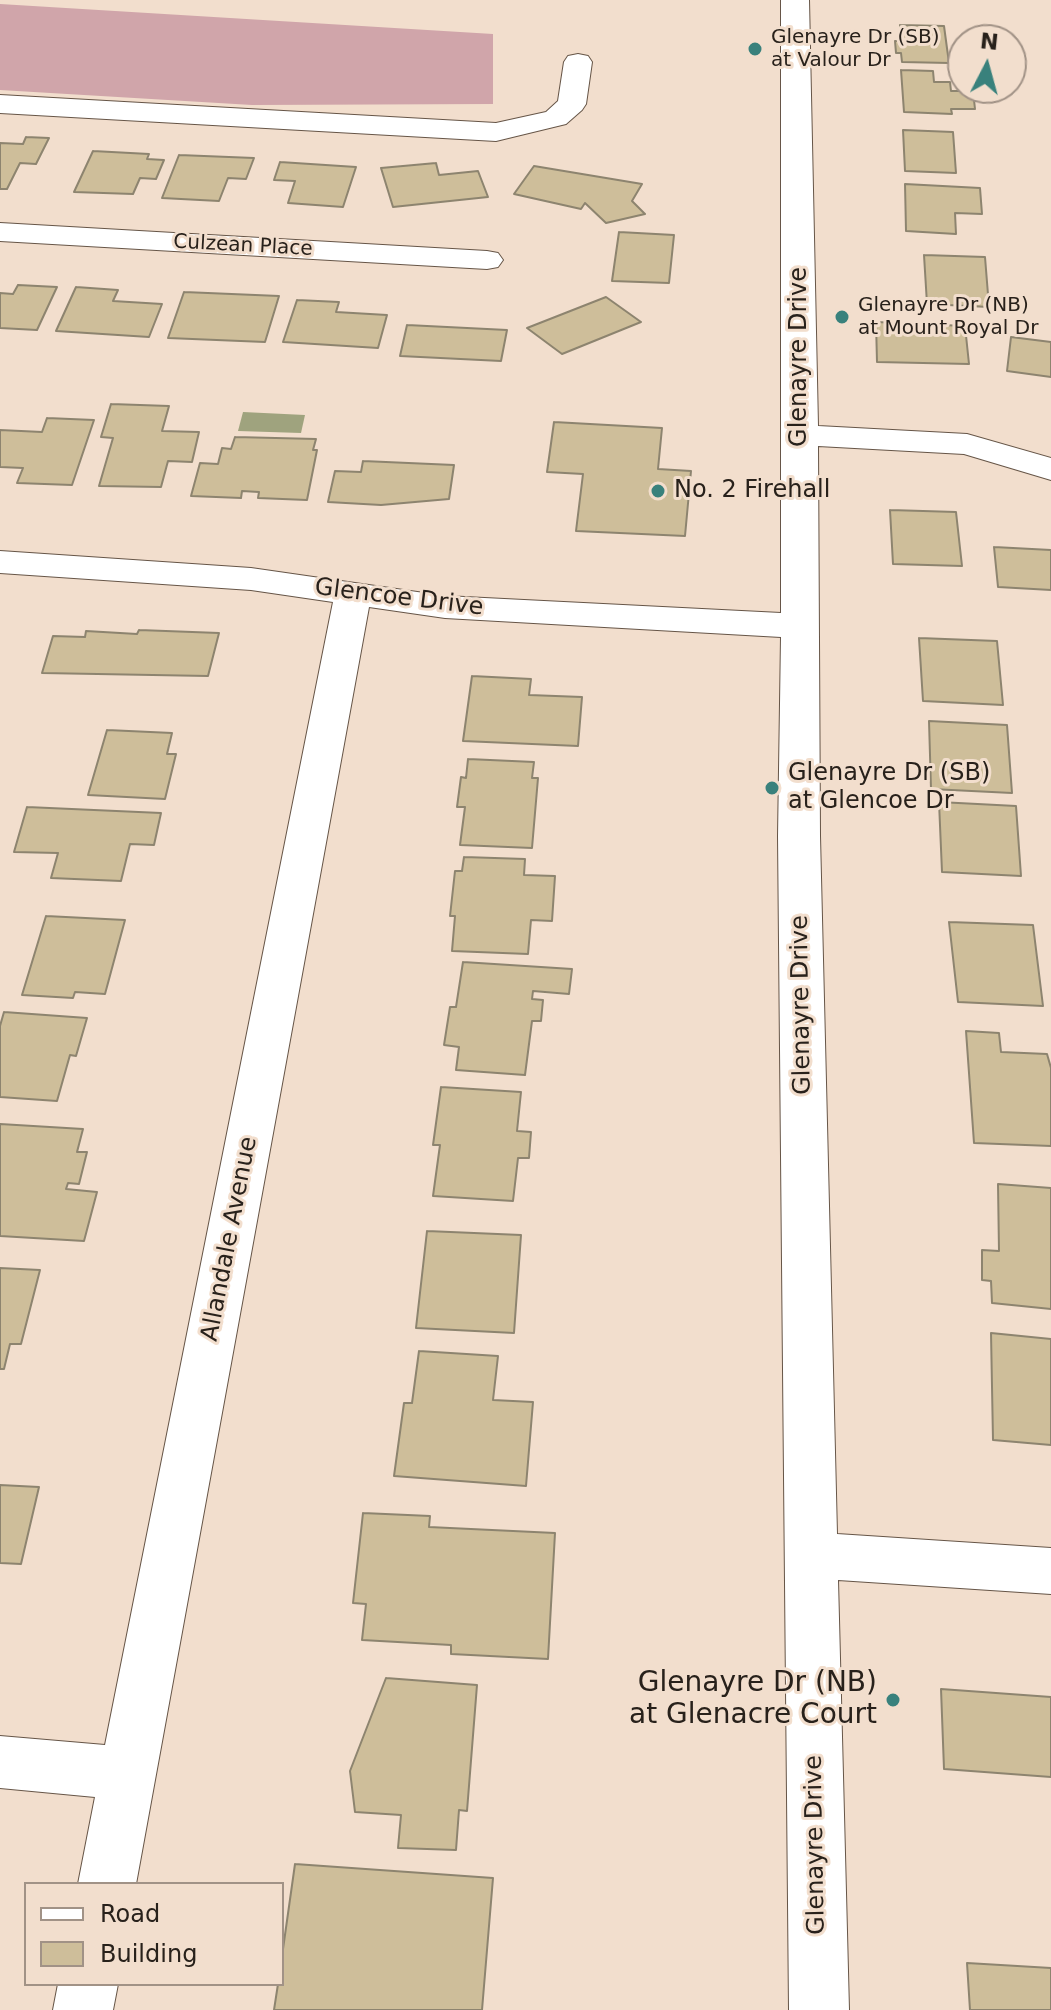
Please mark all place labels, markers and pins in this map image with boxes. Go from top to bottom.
place label: Glenayre Dr (SB) at Valour Dr [771,26,940,73]
marker: Glenayre Dr (SB) at Valour Dr [746,40,764,58]
place label: Glenayre Dr (NB) at Mount Royal Dr [858,294,1038,341]
marker: Glenayre Dr (NB) at Mount Royal Dr [833,308,851,326]
place label: No. 2 Firehall [674,477,830,505]
marker: No. 2 Firehall [649,482,667,500]
place label: Glenayre Dr (SB) at Glencoe Dr [788,760,990,816]
marker: Glenayre Dr (SB) at Glencoe Dr [763,779,781,797]
place label: Glenayre Dr (NB) at Glenacre Court [629,1667,877,1733]
marker: Glenayre Dr (NB) at Glenacre Court [884,1691,902,1709]

